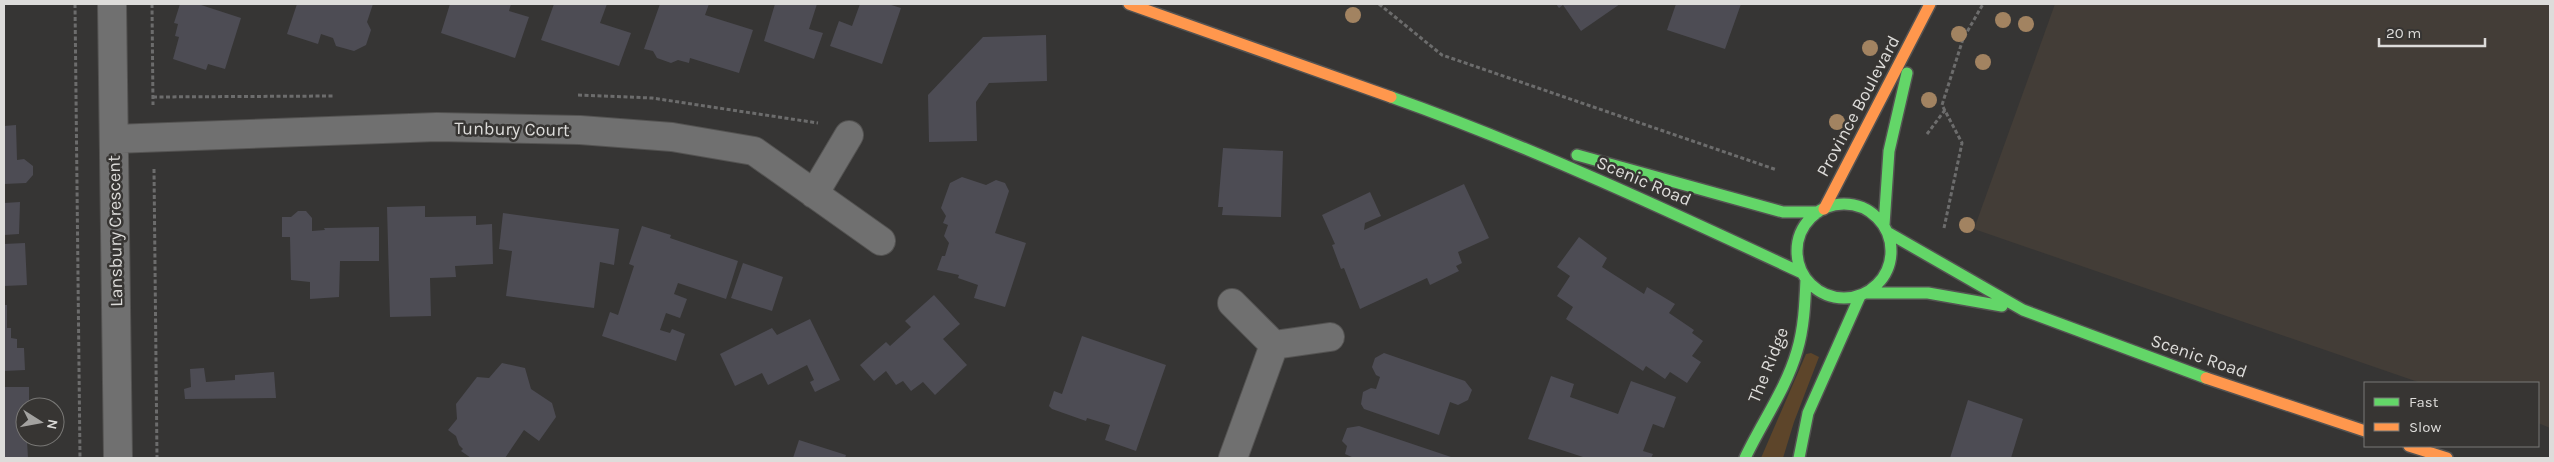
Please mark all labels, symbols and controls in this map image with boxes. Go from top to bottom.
scale bar [2379,15,2485,47]
text: 20 m [2386,24,2421,42]
street label: Province Boulevard [1812,32,1904,180]
street label: Tunbury Court [454,117,570,141]
street label: Scenic Road [1593,151,1695,211]
street label: Lansbury Crescent [103,155,127,307]
street label: The Ridge [1743,324,1793,406]
street label: Scenic Road [2148,329,2250,383]
legend [2364,382,2539,447]
text: Fast [2409,393,2439,411]
north arrow [15,397,65,447]
text: N [43,418,62,431]
text: Slow [2409,418,2441,436]

